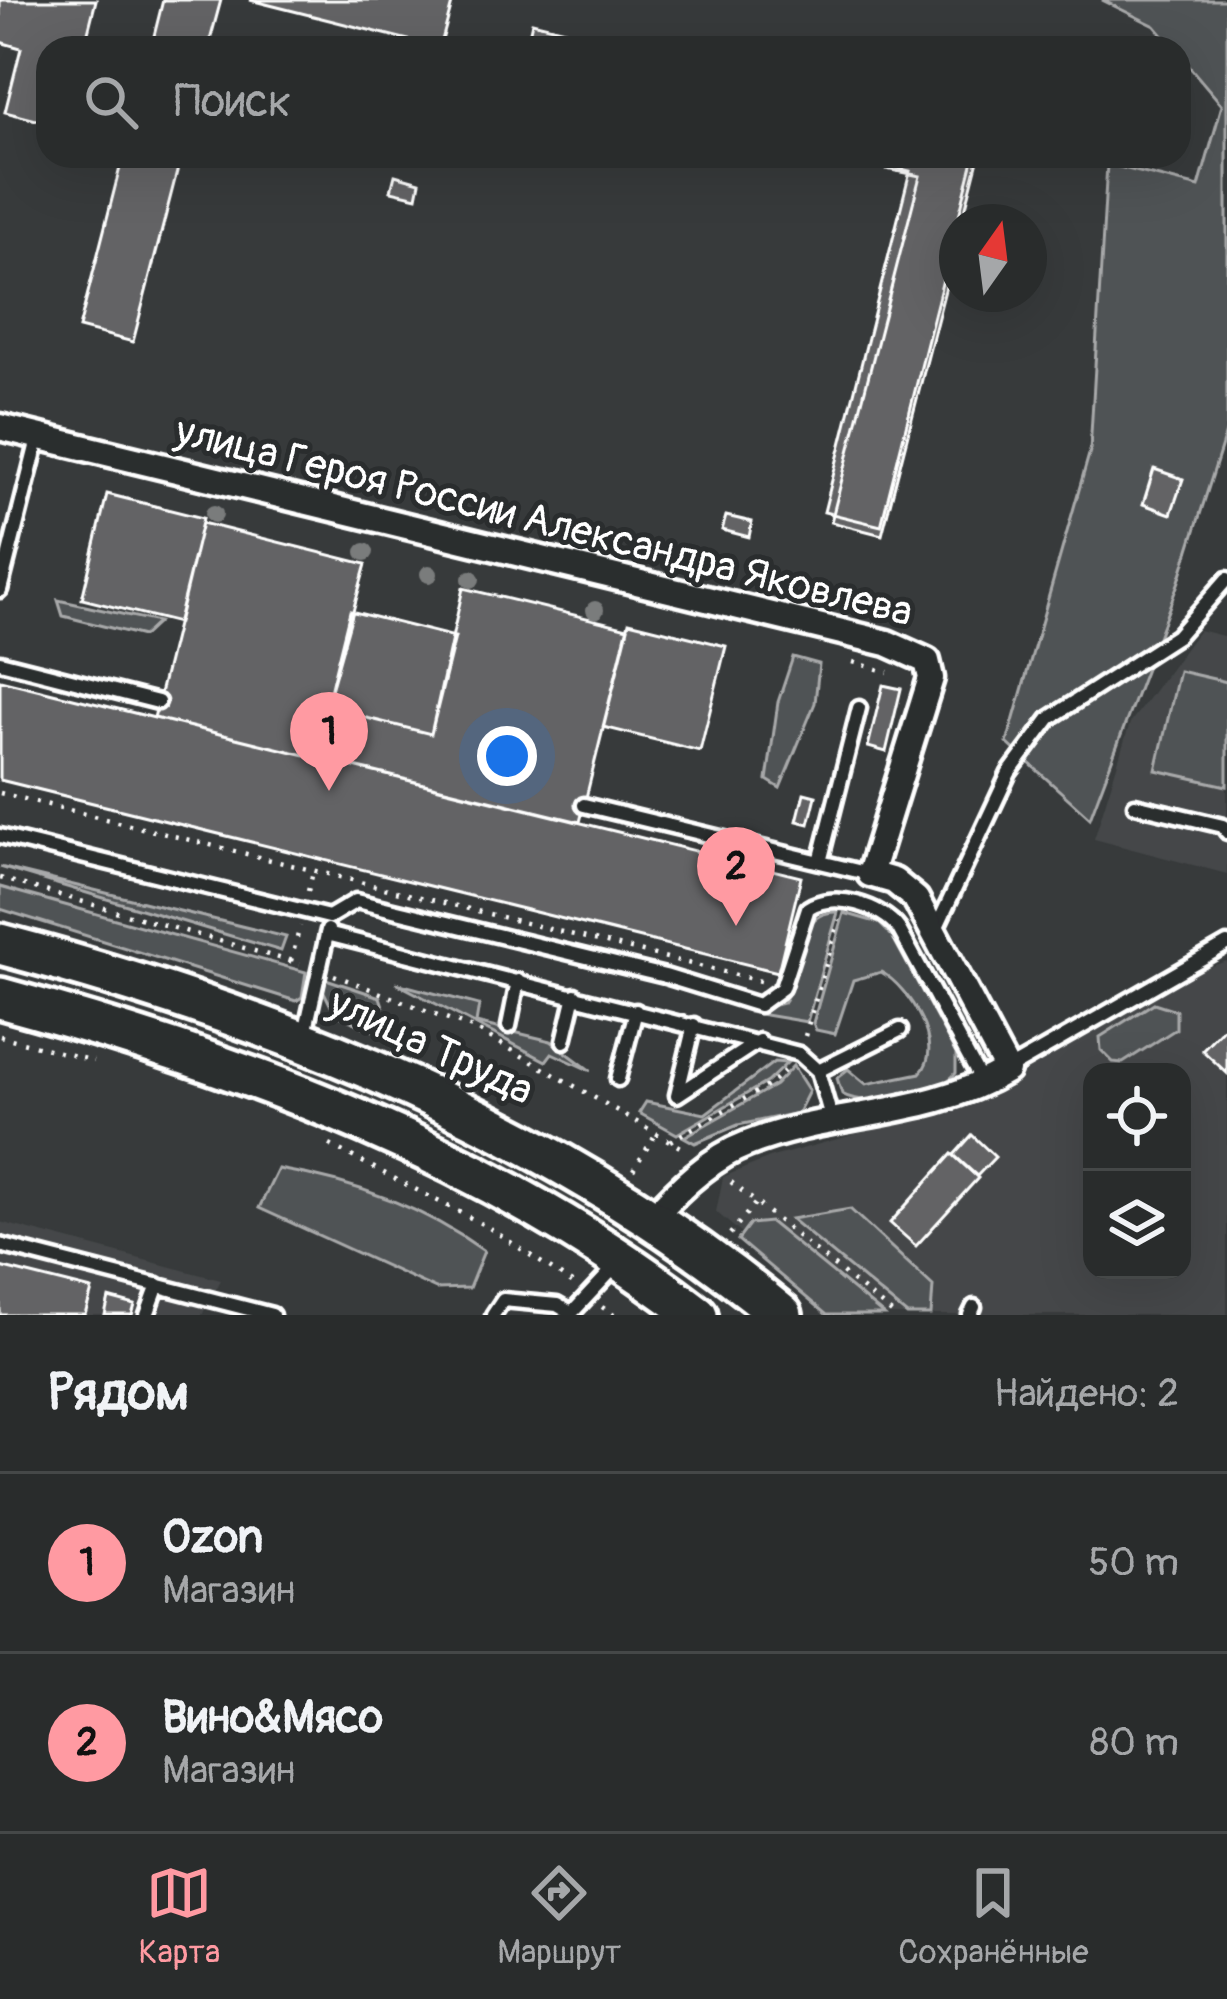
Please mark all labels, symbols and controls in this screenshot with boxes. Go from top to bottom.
search box [36,36,1191,168]
icon: search [78,69,144,135]
text: Поиск [174,74,291,130]
north arrow [939,204,1047,312]
street label: улица Героя России Александра Яковлева [169,405,918,639]
pin: 1 [290,692,368,791]
your location [477,726,537,786]
pin: 2 [697,827,775,926]
street label: улица Труда [320,977,541,1117]
map controls [1083,1063,1191,1279]
button: locate [1083,1063,1191,1171]
button: layers [1083,1171,1191,1279]
text: Рядом [48,1361,189,1425]
text: Найдено: 2 [994,1369,1179,1418]
text: Ozon [162,1510,263,1566]
text: 1 [79,1538,95,1587]
text: 50 m [1088,1538,1179,1587]
text: Магазин [162,1566,295,1615]
text: Вино&Мясо [162,1690,383,1746]
text: 2 [76,1718,98,1767]
text: 80 m [1090,1718,1179,1767]
text: Магазин [162,1746,295,1795]
tab: Карта [138,1860,220,1973]
tab: Маршрут [497,1860,621,1973]
tab: Сохранённые [898,1860,1089,1973]

